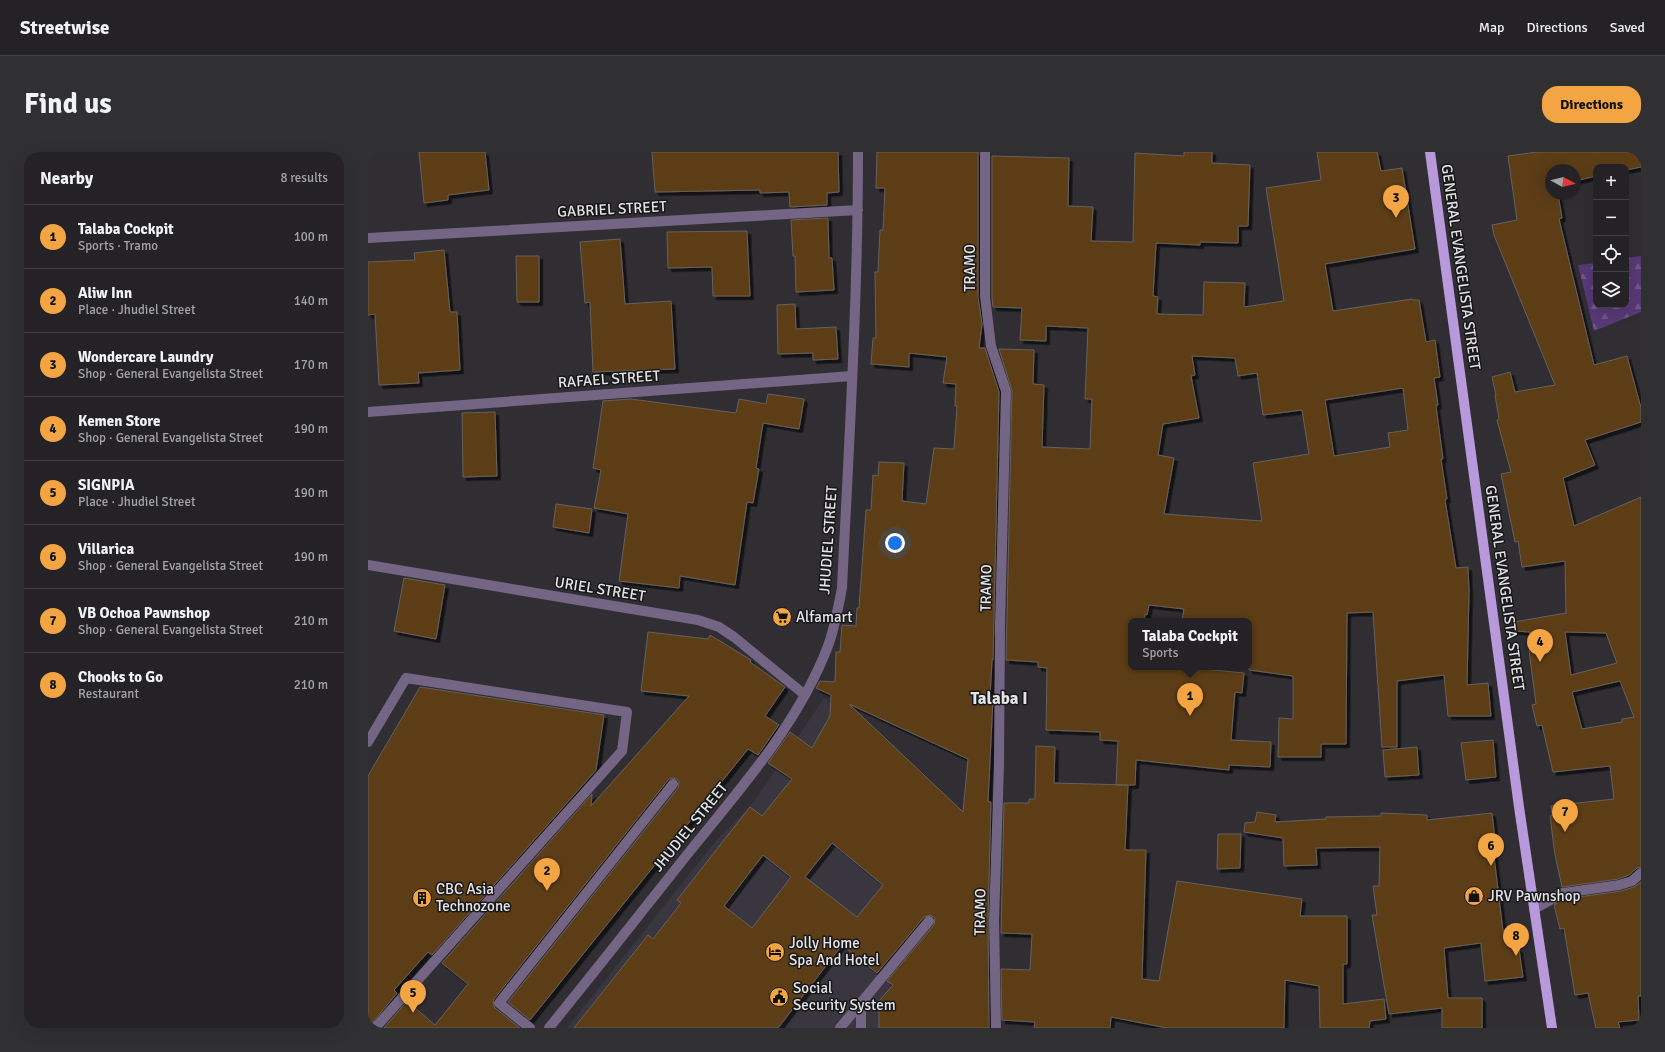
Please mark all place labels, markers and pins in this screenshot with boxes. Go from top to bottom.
pin: 3 [1383,185,1409,218]
supermarket icon: Alfamart [771,606,793,628]
place label: Alfamart [796,608,853,626]
pin: 4 [1527,629,1553,662]
pin: 1 [1177,683,1203,716]
pin: 7 [1552,799,1578,832]
pin: 6 [1478,833,1504,866]
pin: 2 [534,858,560,891]
place label: CBC Asia Technozone [436,880,511,915]
shop icon: JRV Pawnshop [1463,885,1485,907]
building icon: CBC Asia Technozone [411,887,433,909]
place label: JRV Pawnshop [1488,887,1581,905]
pin: 8 [1503,923,1529,956]
place label: Jolly Home Spa And Hotel [789,934,880,969]
hotel icon: Jolly Home Spa And Hotel [764,941,786,963]
place label: Social Security System [793,979,896,1014]
pin: 5 [400,980,426,1013]
public building icon: Social Security System [768,986,790,1008]

